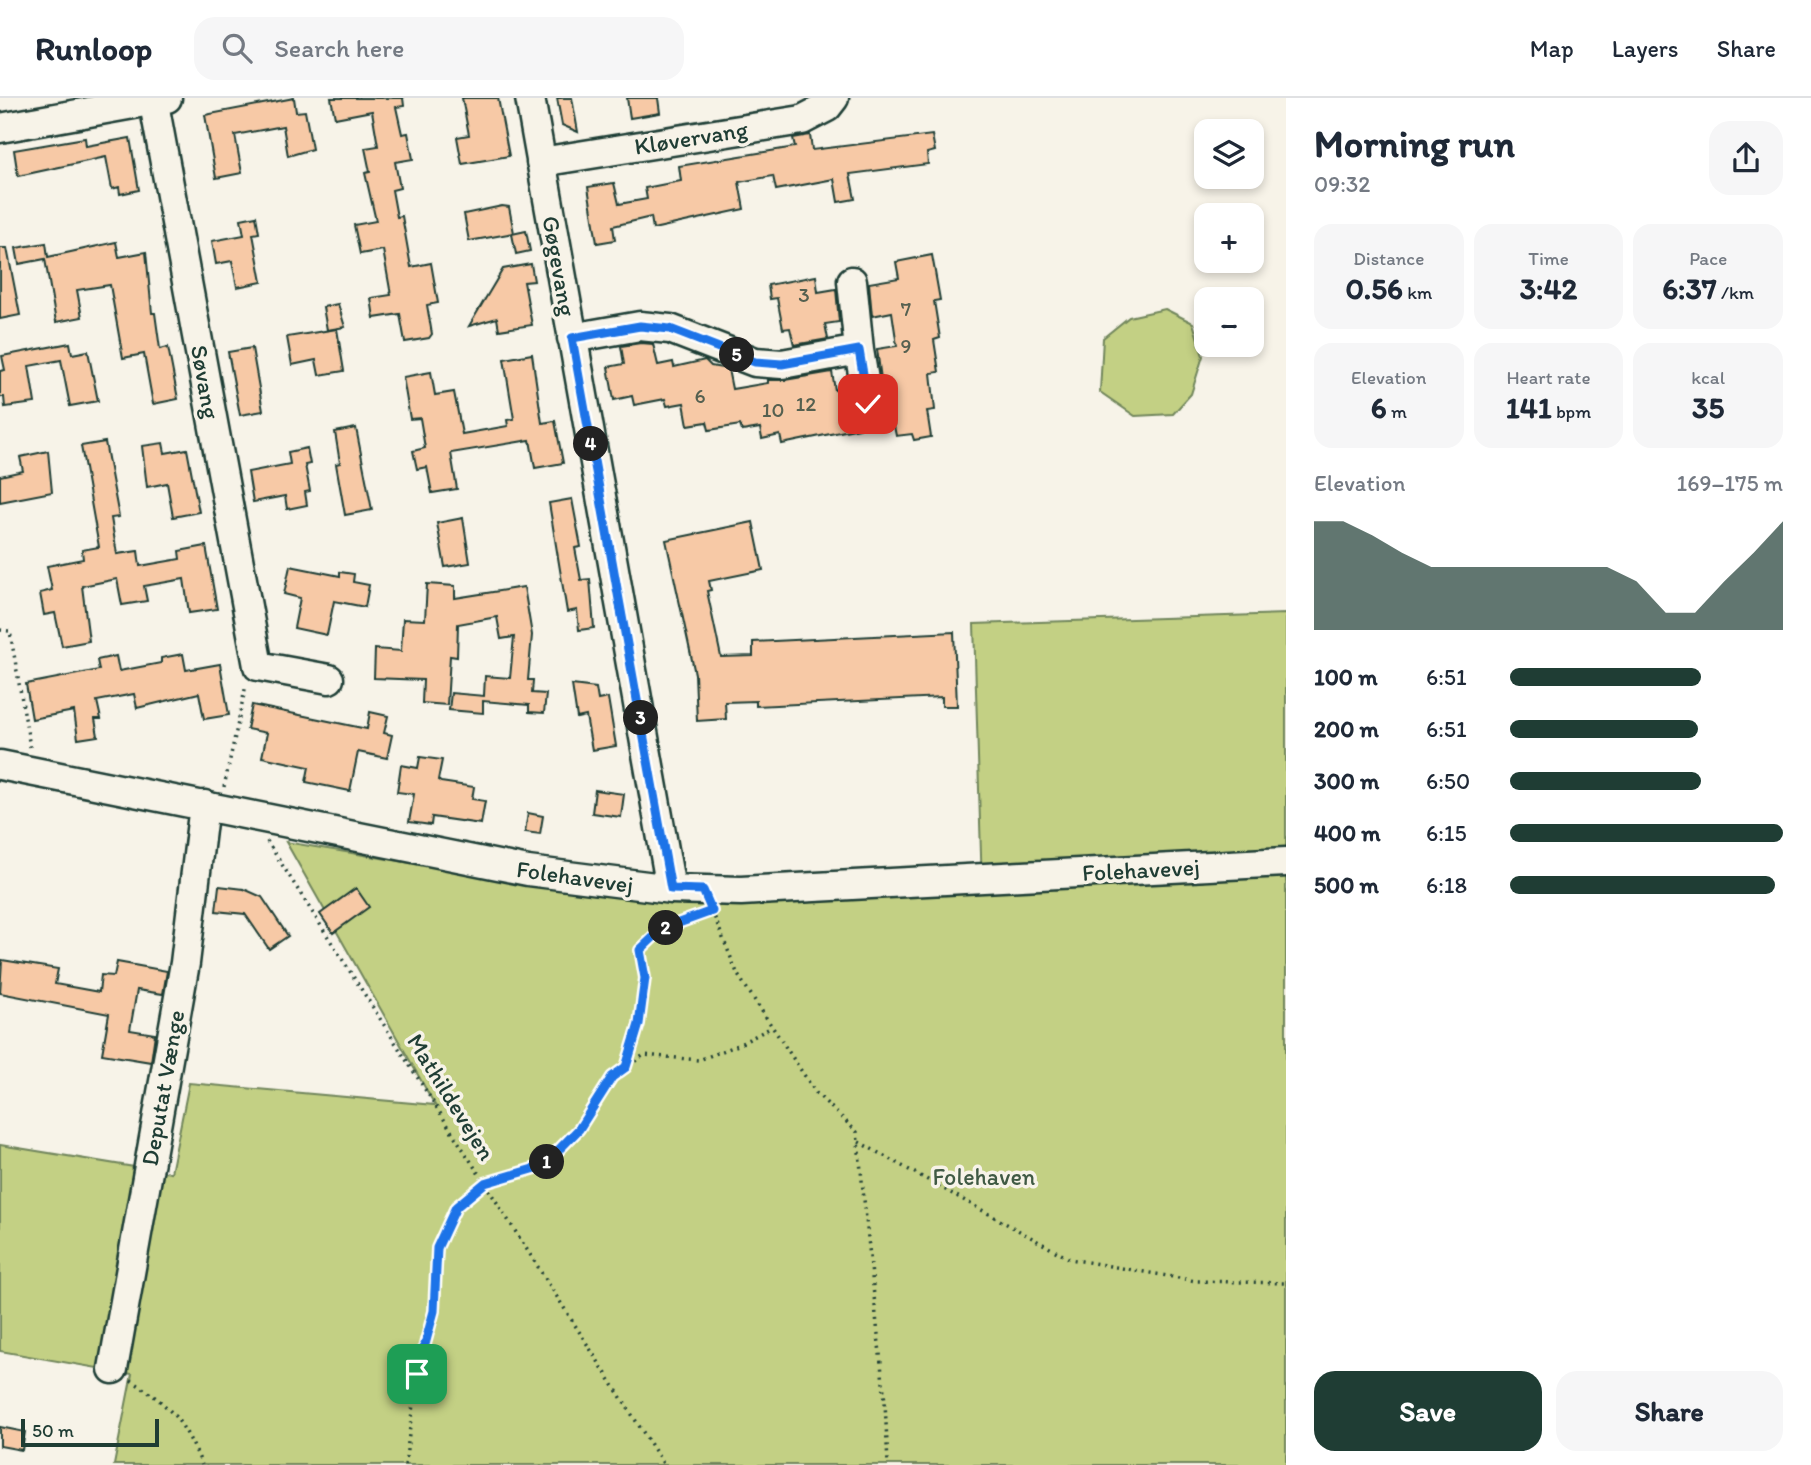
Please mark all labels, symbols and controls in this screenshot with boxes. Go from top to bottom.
search box [194,17,684,80]
text: Runloop [35,29,152,68]
icon: search [218,29,256,67]
text: Search here [274,32,405,64]
text: Map [1530,34,1574,63]
text: Layers [1612,34,1679,63]
text: Share [1717,34,1776,63]
street label: Kløvervang [632,114,750,161]
map controls [1194,119,1264,357]
button: layers [1194,119,1264,189]
text: Morning run [1314,121,1515,167]
button: share [1709,121,1783,195]
text: 09:32 [1314,170,1370,198]
button: + [1194,203,1264,273]
street label: Gøgevang [536,213,583,319]
text: Distance [1353,247,1424,270]
text: Time [1528,247,1569,270]
text: Pace [1689,247,1727,270]
text: 0.56 [1345,270,1403,307]
text: 3:42 [1520,270,1577,307]
text: 6:37 [1662,270,1717,307]
text: km [1403,281,1432,304]
text: /km [1717,281,1754,304]
house number: 3 [798,282,810,307]
button: − [1194,287,1264,357]
house number: 7 [901,296,911,321]
house number: 9 [901,333,911,358]
pin: 5 [720,338,754,372]
street label: Søvang [185,343,226,422]
text: 5 [732,343,741,366]
text: Elevation [1351,366,1427,389]
text: Heart rate [1506,366,1591,389]
text: kcal [1691,366,1725,389]
pin [838,374,898,434]
house number: 6 [694,383,706,408]
icon: check [849,385,887,423]
text: 6 [1371,389,1387,426]
text: 141 [1506,389,1552,426]
text: 35 [1692,389,1724,426]
house number: 12 [796,391,816,416]
house number: 10 [762,397,784,422]
text: m [1387,400,1407,423]
text: bpm [1552,400,1591,423]
pin: 4 [574,426,608,462]
text: 4 [585,432,596,455]
text: Elevation [1314,469,1405,497]
text: 169–175 m [1677,469,1783,497]
text: 100 m [1314,663,1378,691]
text: 6:51 [1426,663,1467,691]
pin: 3 [624,700,658,736]
text: 3 [635,706,646,729]
text: 200 m [1314,715,1379,743]
text: 6:51 [1426,715,1467,743]
text: 300 m [1314,767,1379,795]
text: 6:50 [1426,767,1470,795]
text: 400 m [1314,819,1381,847]
text: 6:15 [1426,819,1467,847]
street label: Folehavevej [1081,852,1201,887]
street label: Folehavevej [515,854,635,899]
text: 500 m [1314,871,1379,899]
text: 6:18 [1426,871,1467,899]
pin: 2 [648,910,684,946]
text: 2 [661,916,671,939]
street label: Deputat Vænge [135,1008,190,1168]
street label: Mathildevejen [401,1028,502,1166]
pin: 1 [530,1144,564,1180]
text: 1 [542,1150,551,1173]
park label: Folehaven [933,1162,1036,1191]
pin [387,1344,447,1404]
icon: arrive [398,1355,436,1393]
button: Save [1314,1371,1542,1451]
button: Share [1556,1371,1783,1451]
scale bar [21,1416,159,1448]
text: 50 m [32,1419,74,1442]

